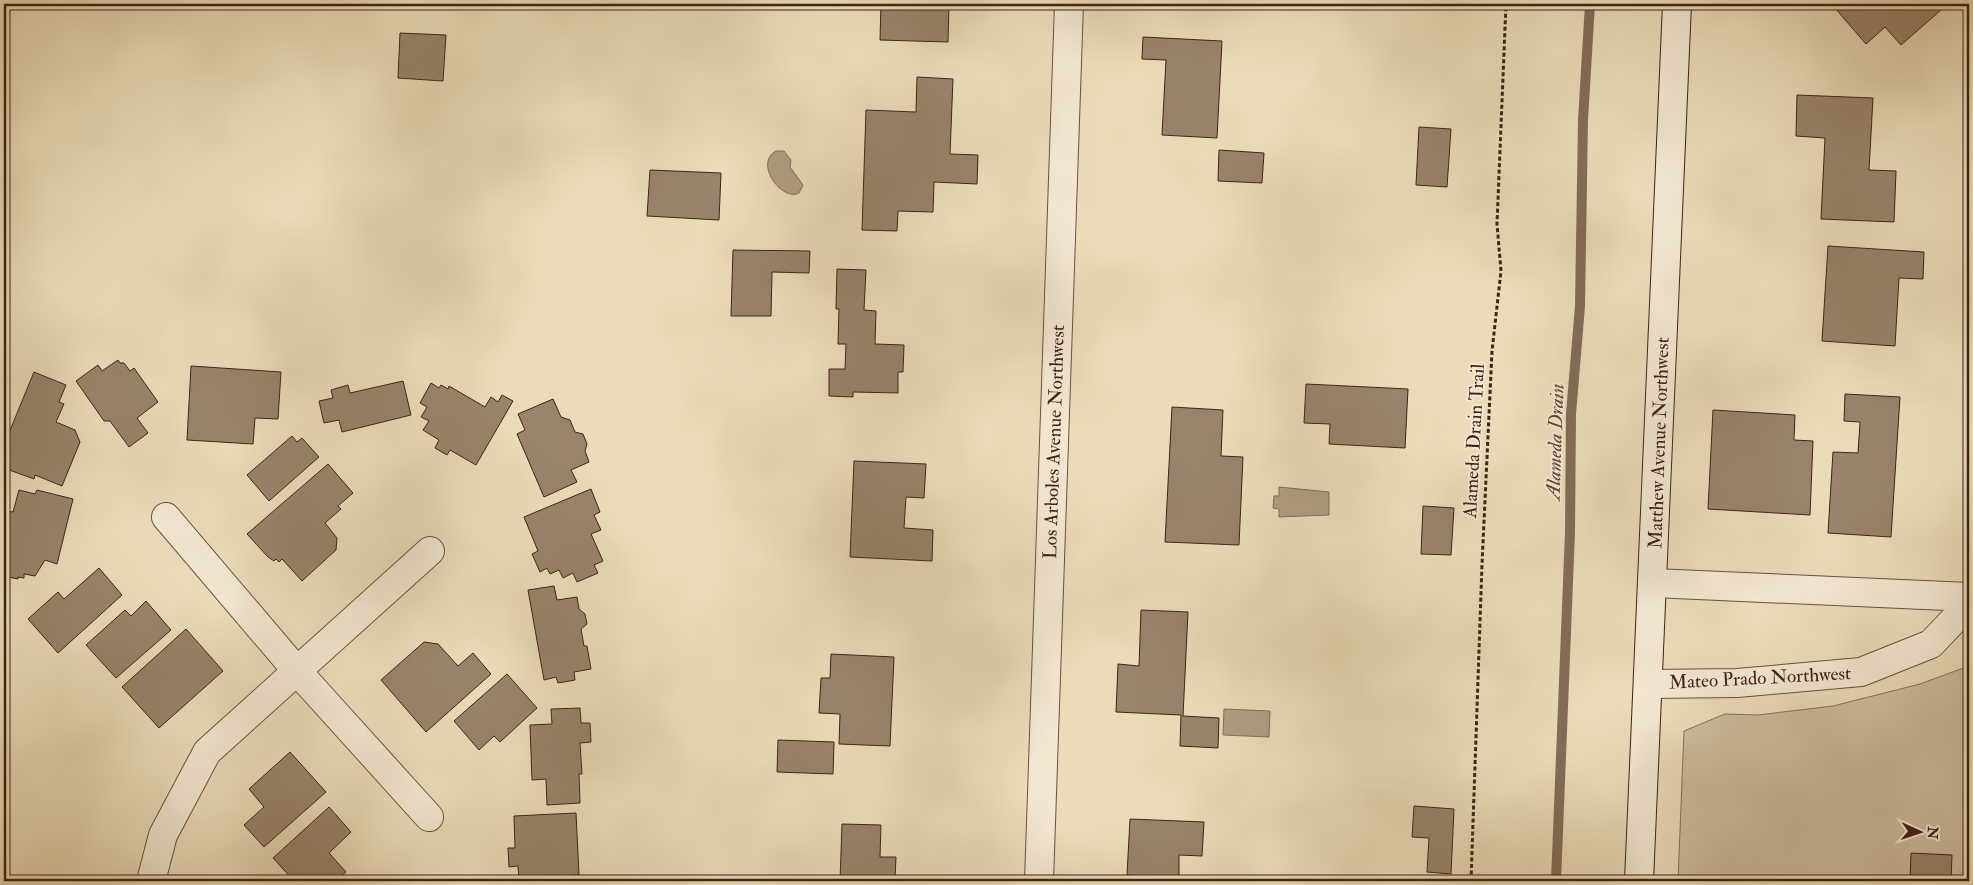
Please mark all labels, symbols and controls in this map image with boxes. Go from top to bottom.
street label: Los Arboles Avenue Northwest [1038,325,1070,559]
street label: Matthew Avenue Northwest [1643,337,1675,549]
street label: Alameda Drain Trail [1458,363,1490,520]
water label: Alameda Drain [1540,383,1570,503]
street label: Mateo Prado Northwest [1668,661,1852,695]
north arrow [1896,808,1946,858]
text: N [1924,825,1941,840]

